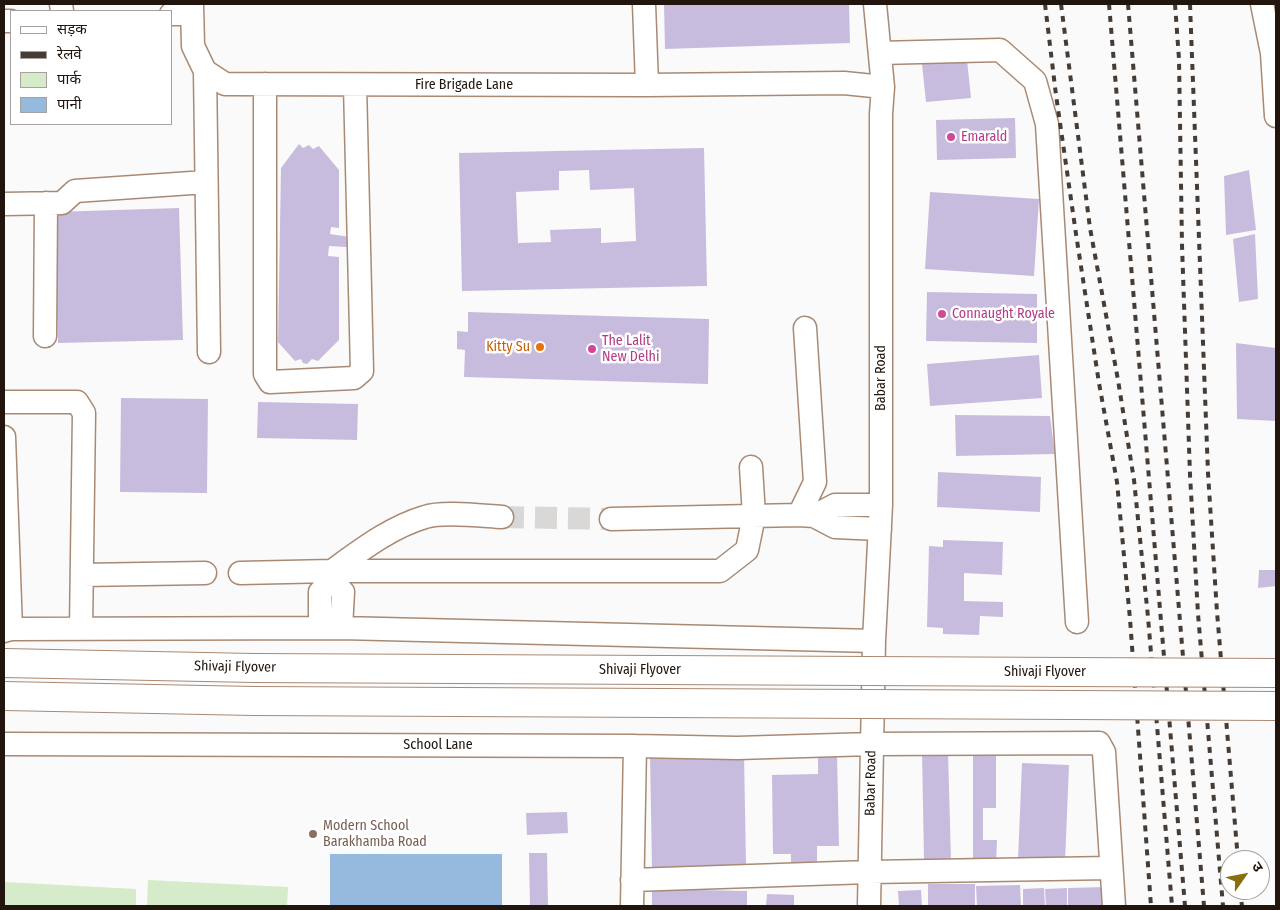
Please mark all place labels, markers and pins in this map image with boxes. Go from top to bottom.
place label: Emarald [961,129,1007,145]
marker: Emarald [945,131,957,143]
place label: Connaught Royale [952,306,1055,322]
marker: Connaught Royale [936,308,948,320]
place label: The Lalit New Delhi [602,333,660,366]
place label: Kitty Su [486,339,530,355]
marker: Kitty Su [534,341,546,353]
marker: The Lalit New Delhi [586,343,598,355]
place label: Modern School Barakhamba Road [323,818,427,850]
marker: Modern School Barakhamba Road [307,828,319,840]

